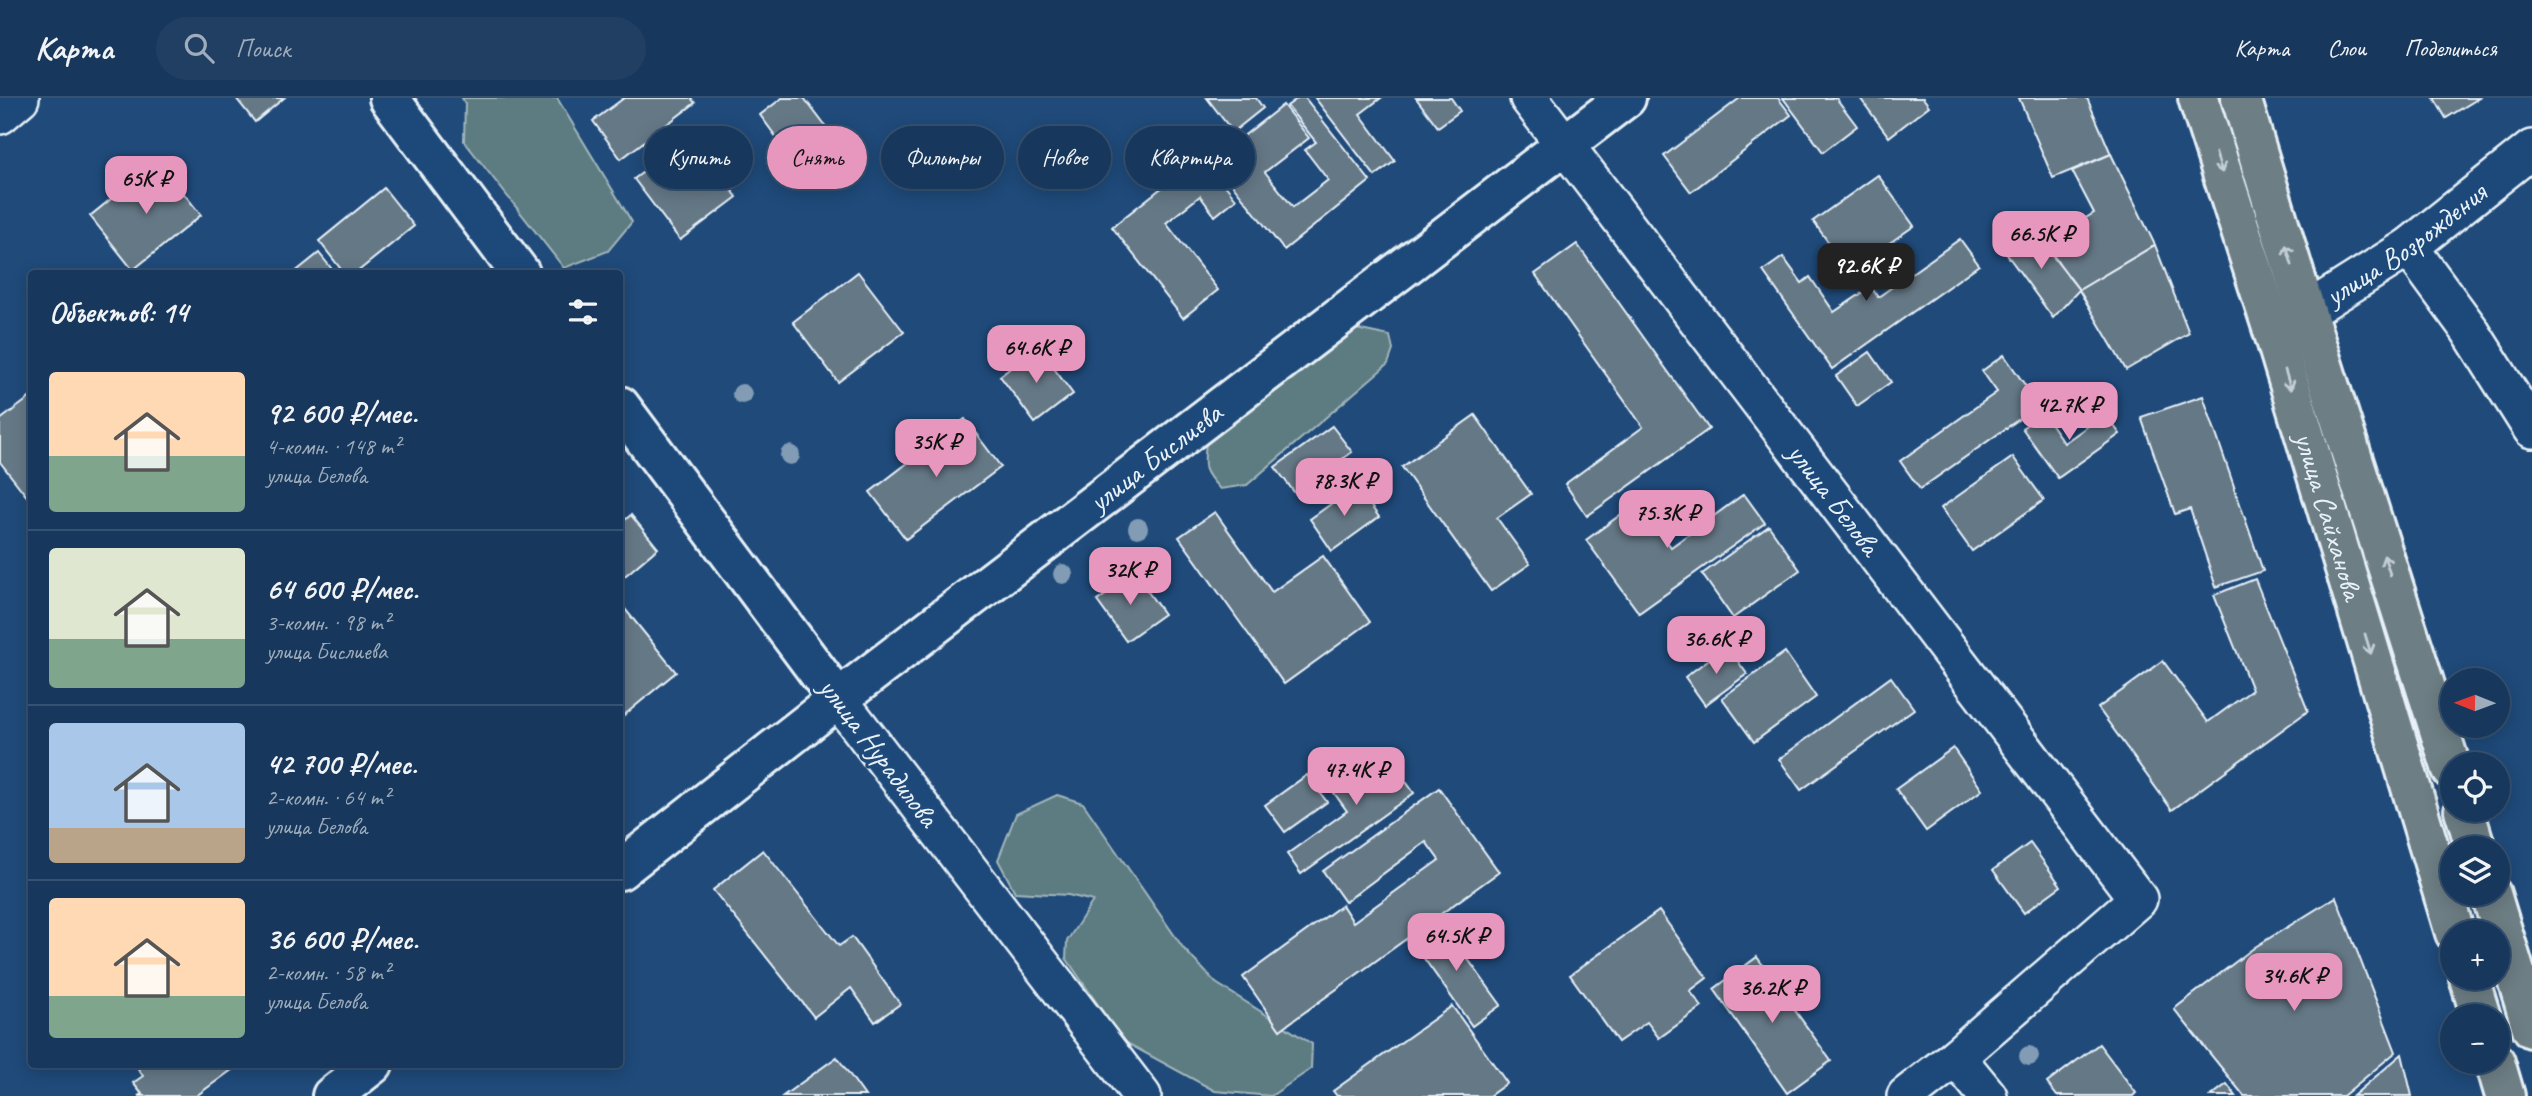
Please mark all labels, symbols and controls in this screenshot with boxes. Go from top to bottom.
search box [156,17,646,80]
text: Карта [35,27,114,69]
icon: search [180,29,218,67]
text: Поиск [236,32,290,65]
text: Карта [2235,33,2289,63]
text: Слои [2327,33,2366,63]
text: Поделиться [2404,33,2497,63]
chip: Купить [644,126,753,189]
chip: Снять [767,126,867,189]
chip: Фильтры [881,126,1004,189]
chip: Новое [1018,126,1111,189]
chip: Квартира [1125,126,1255,189]
one-way arrow [2213,152,2226,174]
pin: 65K ₽ [97,156,195,216]
text: 65K ₽ [121,164,171,193]
street label: улица Возрождения [2316,172,2496,315]
pin: 66.5K ₽ [1976,212,2106,271]
text: 66.5K ₽ [2008,219,2074,248]
pin: 92.6K ₽ [1801,244,1931,303]
one-way arrow [2281,244,2294,266]
text: 92.6K ₽ [1834,251,1898,280]
text: Объектов: 14 [49,293,188,331]
icon: filters [564,293,602,331]
pin: 64.6K ₽ [971,326,1101,385]
text: 64.6K ₽ [1003,333,1069,362]
one-way arrow [2282,369,2295,391]
pin: 42.7K ₽ [2004,382,2134,442]
text: 42.7K ₽ [2037,390,2101,419]
street label: улица Бислиева [1079,393,1231,521]
text: 92 600 ₽/мес. [266,394,417,432]
icon: home [105,400,189,484]
pin: 35K ₽ [887,420,985,479]
street label: улица Сайханова [2285,426,2373,607]
text: 35K ₽ [911,427,961,456]
text: 4-комн. · 148 m² [266,432,400,461]
street label: улица Белова [1778,434,1891,565]
pin: 78.3K ₽ [1279,458,1409,518]
text: улица Белова [266,461,367,490]
text: 78.3K ₽ [1312,466,1376,495]
pin: 75.3K ₽ [1602,490,1732,550]
text: 75.3K ₽ [1635,498,1699,527]
pin: 32K ₽ [1081,547,1179,607]
text: 32K ₽ [1105,555,1155,584]
one-way arrow [2379,555,2392,577]
text: 64 600 ₽/мес. [266,570,418,608]
icon: home [105,576,189,660]
text: 3-комн. · 98 m² [266,608,390,637]
pin: 36.6K ₽ [1651,616,1781,676]
text: 36.6K ₽ [1683,624,1749,653]
one-way arrow [2362,633,2375,655]
text: улица Бислиева [266,637,387,666]
street label: улица Нурадилова [809,668,949,836]
north arrow [2440,668,2510,738]
map controls [2440,668,2510,1074]
text: 42 700 ₽/мес. [266,745,417,783]
pin: 47.4K ₽ [1291,748,1421,807]
icon: home [105,751,189,835]
button: locate [2440,752,2510,822]
text: 47.4K ₽ [1324,755,1388,784]
text: 2-комн. · 64 m² [266,783,390,812]
text: улица Белова [266,812,367,841]
button: layers [2440,836,2510,906]
pin: 64.5K ₽ [1391,914,1521,973]
text: 36 600 ₽/мес. [266,920,418,958]
button: + [2440,920,2510,990]
text: 64.5K ₽ [1424,921,1488,950]
icon: home [105,926,189,1010]
pin: 34.6K ₽ [2229,954,2359,1013]
text: 2-комн. · 58 m² [266,958,390,987]
text: 34.6K ₽ [2261,961,2327,990]
pin: 36.2K ₽ [1707,965,1837,1025]
text: 36.2K ₽ [1739,973,1805,1002]
text: улица Белова [266,987,367,1016]
button: − [2440,1004,2510,1074]

